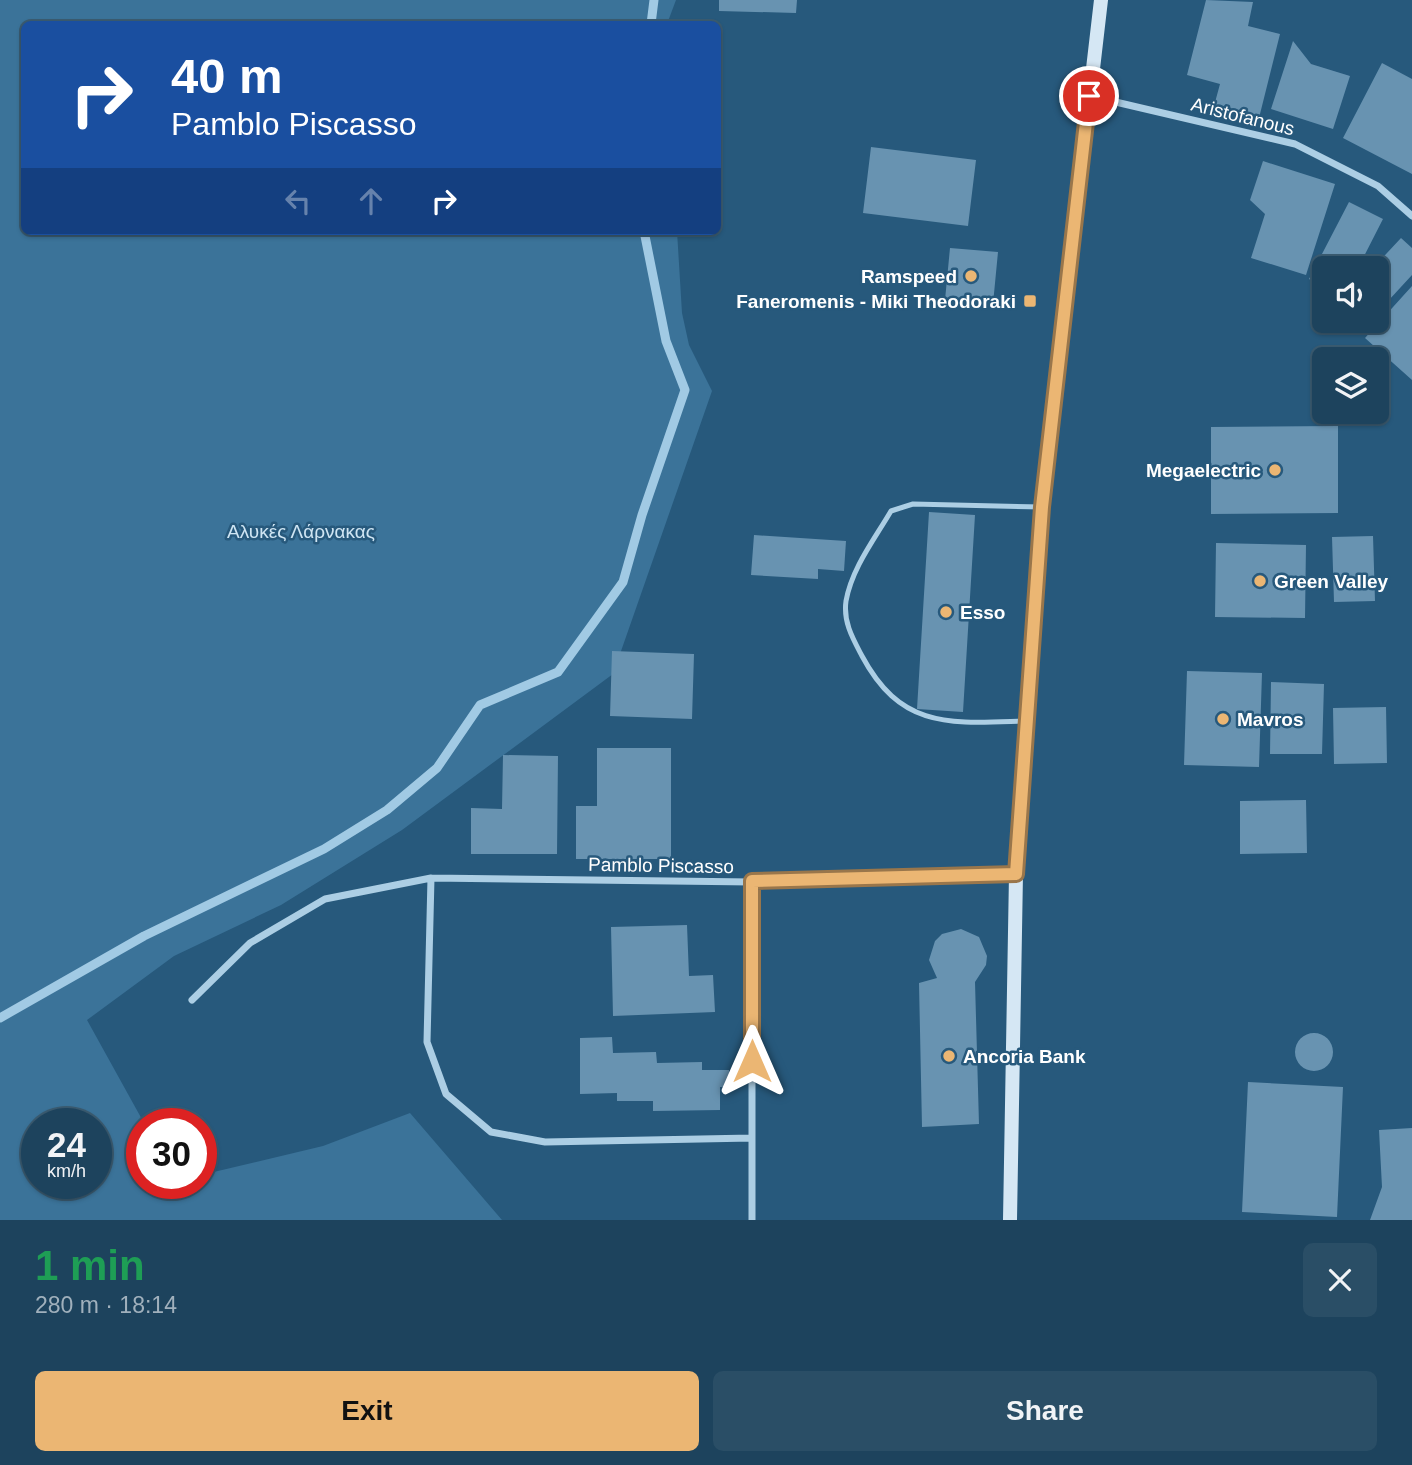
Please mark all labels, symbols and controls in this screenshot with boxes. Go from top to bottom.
icon: right [56,49,147,140]
text: 40 m [171,49,283,103]
pin [1059,66,1119,126]
icon: arrive [1070,77,1108,115]
street label: Aristofanous [1189,94,1297,139]
text: Pamblo Piscasso [171,106,416,142]
icon: left [279,182,317,220]
icon: ahead [352,182,390,220]
icon: right [425,182,463,220]
map controls [1312,256,1389,424]
button: sound [1312,256,1389,333]
place label: Ramspeed [861,266,957,287]
marker: Ramspeed [963,268,979,284]
place label: Faneromenis - Miki Theodoraki [736,291,1016,312]
marker: Faneromenis - Miki Theodoraki [1022,293,1038,309]
button: layers [1312,347,1389,424]
place label: Megaelectric [1146,460,1261,481]
marker: Megaelectric [1267,462,1283,478]
park label: Αλυκές Λάρνακας [227,521,375,542]
place label: Green Valley [1274,571,1389,592]
marker: Green Valley [1252,573,1268,589]
place label: Esso [960,602,1005,623]
marker: Esso [938,604,954,620]
place label: Mavros [1237,709,1304,730]
marker: Mavros [1215,711,1231,727]
street label: Pamblo Piscasso [588,854,734,877]
position arrow [715,1024,789,1098]
place label: Ancoria Bank [963,1046,1086,1067]
marker: Ancoria Bank [941,1048,957,1064]
speed limit sign: 30 [126,1108,217,1199]
text: 24 [47,1125,86,1164]
text: km/h [47,1161,86,1181]
text: 1 min [35,1242,145,1289]
button: close [1303,1243,1377,1317]
text: 280 m · 18:14 [35,1292,177,1318]
button: Exit [35,1371,699,1451]
button: Share [713,1371,1377,1451]

